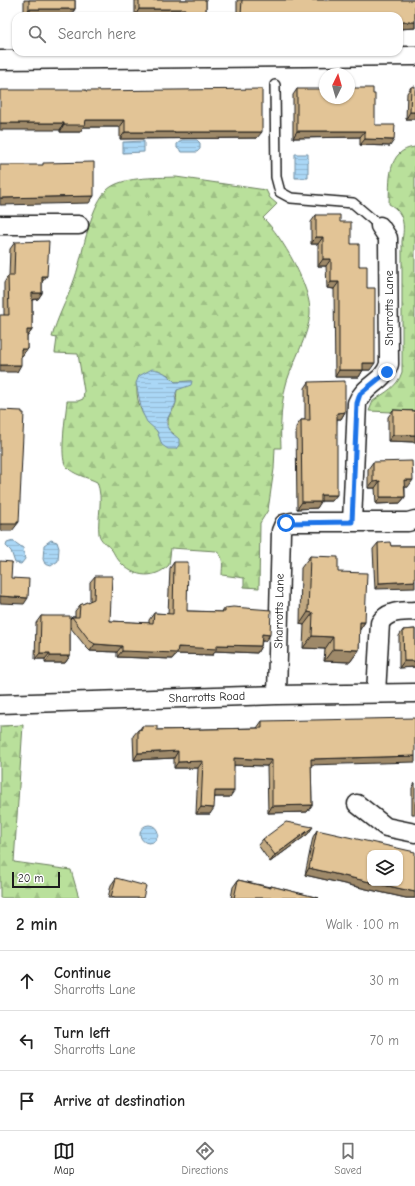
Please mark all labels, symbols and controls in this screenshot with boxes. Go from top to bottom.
search box [12,12,403,56]
icon: search [26,23,48,45]
text: Search here [58,25,136,43]
north arrow [319,68,355,104]
street label: Sharrotts Lane [382,270,396,346]
route end [378,363,396,381]
route start [277,514,295,532]
street label: Sharrotts Lane [271,573,287,649]
street label: Sharrotts Road [168,689,246,705]
map controls [367,850,403,886]
button: layers [367,850,403,886]
scale bar [12,870,60,889]
text: 20 m [18,872,43,885]
text: 2 min [16,915,57,934]
text: Walk · 100 m [326,917,399,932]
text: Continue [54,964,111,982]
icon: ahead [16,970,38,992]
text: 30 m [369,973,399,988]
text: Sharrotts Lane [54,982,136,997]
text: Turn left [54,1024,110,1042]
icon: left [16,1030,38,1052]
text: 70 m [370,1033,399,1048]
text: Sharrotts Lane [54,1042,136,1057]
icon: arrive [16,1090,38,1112]
text: Arrive at destination [54,1092,185,1110]
tab: Map [53,1140,75,1177]
tab: Directions [181,1140,228,1177]
tab: Saved [334,1140,362,1177]

